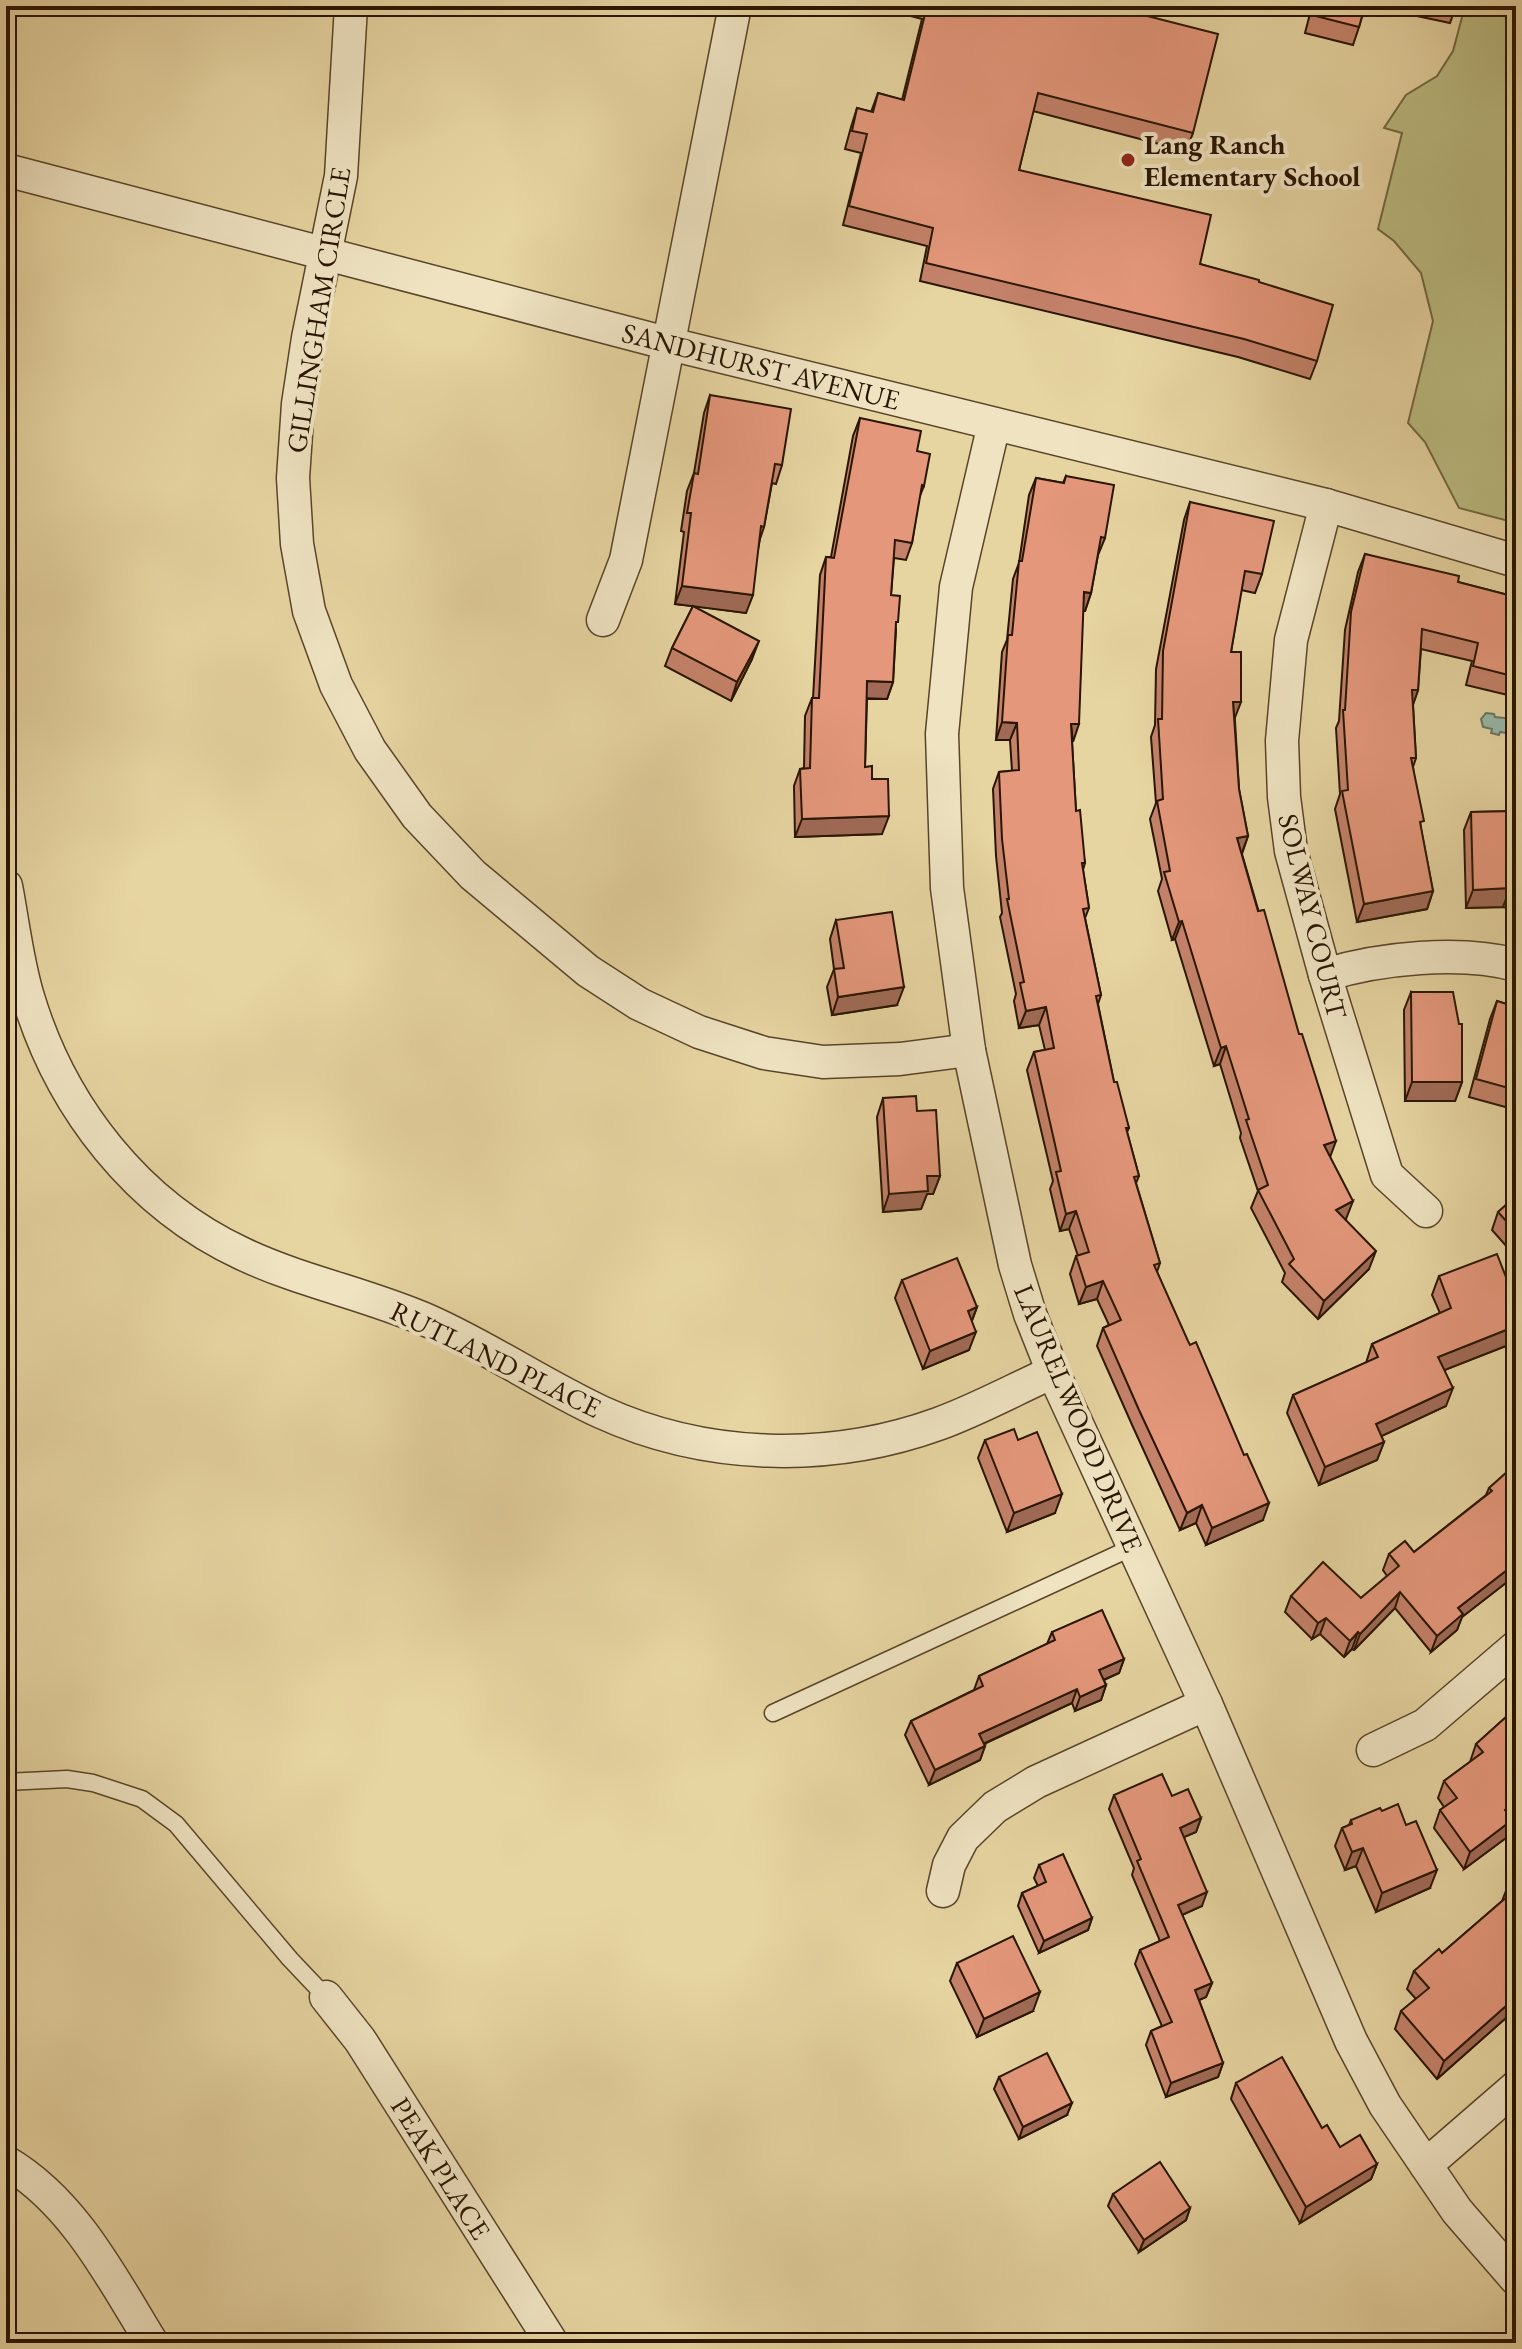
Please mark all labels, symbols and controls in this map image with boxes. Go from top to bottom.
place label: Lang Ranch Elementary School [1144,126,1360,194]
marker: Lang Ranch Elementary School [1119,151,1137,169]
street label: GILLINGHAM CIRCLE [278,164,358,456]
street label: SANDHURST AVENUE [618,314,904,418]
street label: SOLWAY COURT [1270,810,1356,1022]
street label: LAURELWOOD DRIVE [1006,1278,1152,1558]
street label: RUTLAND PLACE [385,1292,607,1426]
street label: PEAK PLACE [383,2090,499,2246]

